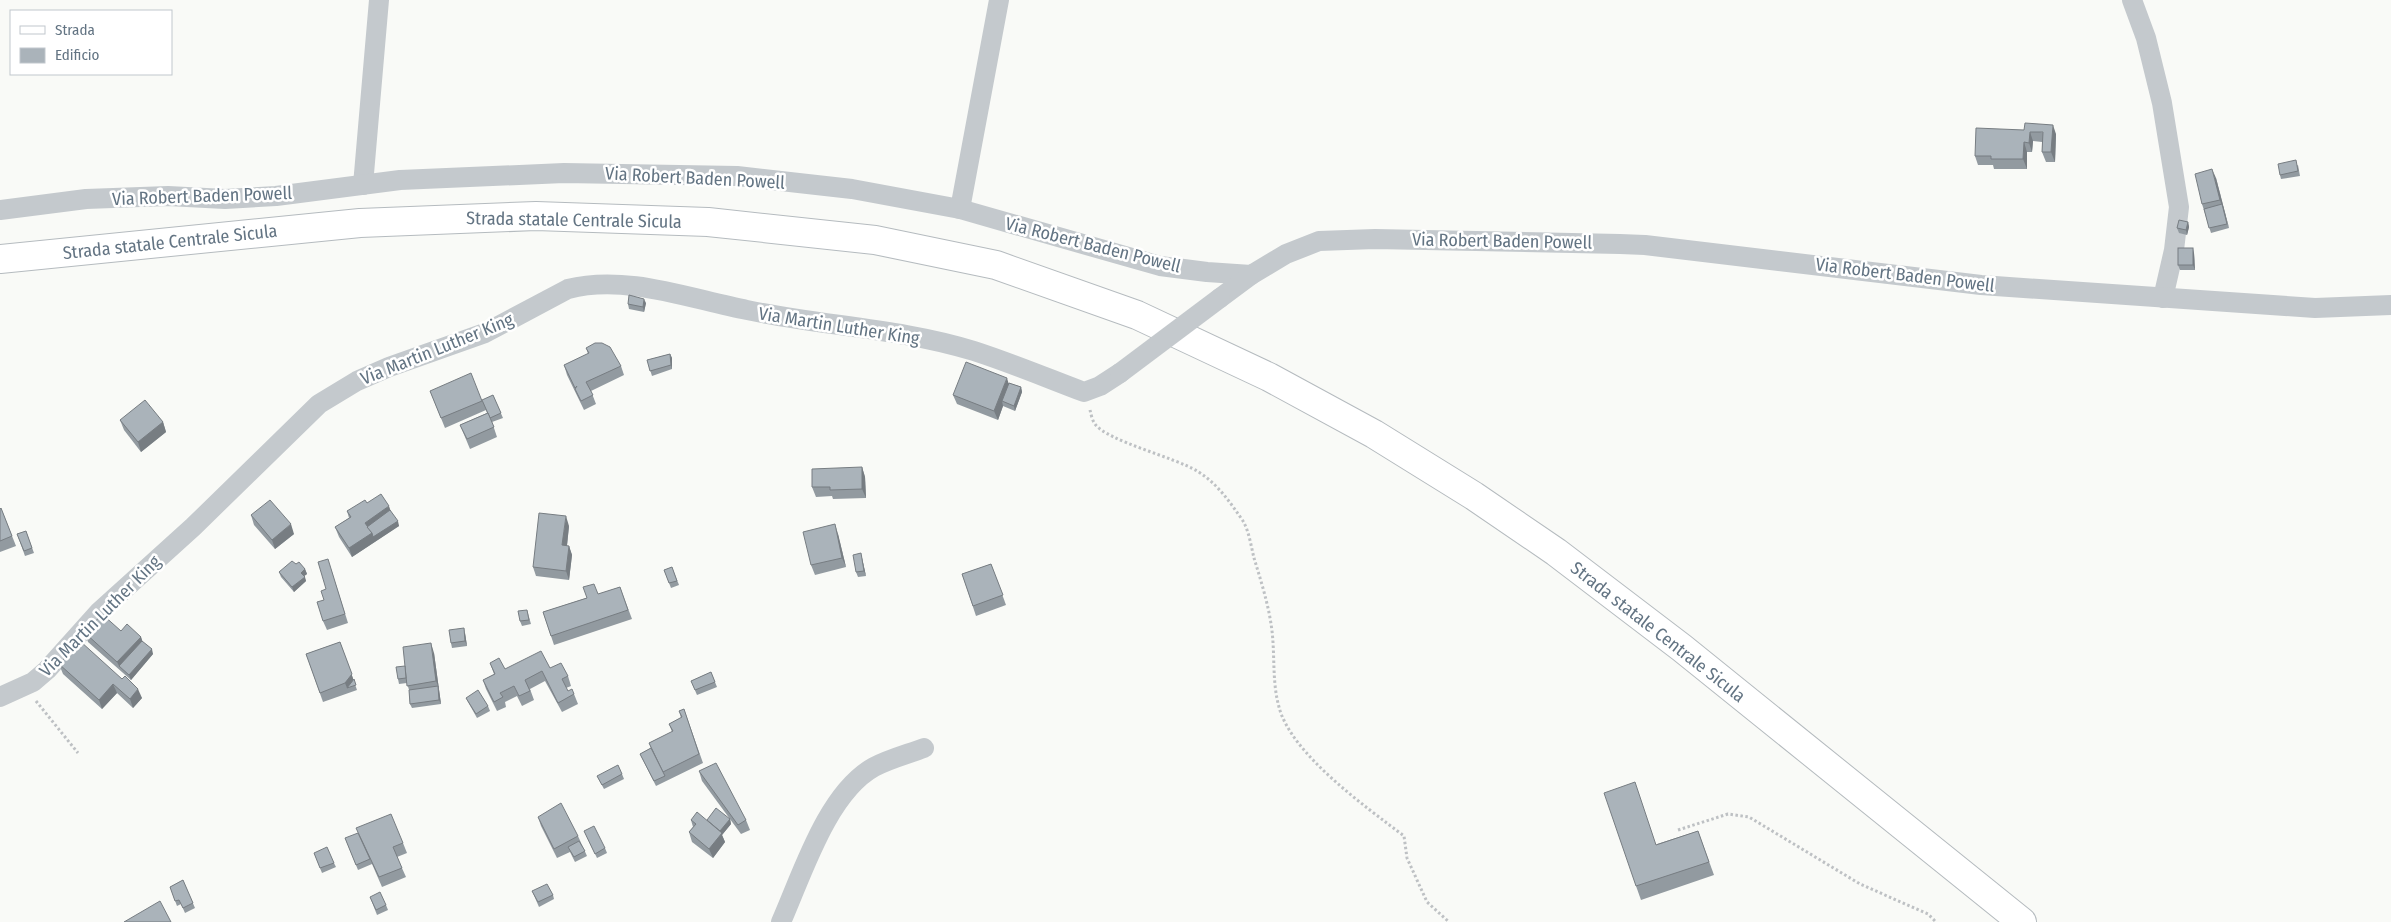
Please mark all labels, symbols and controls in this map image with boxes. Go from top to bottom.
legend [10,10,172,75]
text: Strada [55,21,95,39]
text: Edificio [55,46,100,64]
street label: Via Robert Baden Powell [605,162,786,194]
street label: Via Robert Baden Powell [112,182,293,210]
street label: Strada statale Centrale Sicula [466,207,682,233]
street label: Via Robert Baden Powell [1003,213,1183,278]
street label: Strada statale Centrale Sicula [62,220,279,264]
street label: Via Robert Baden Powell [1412,228,1592,254]
street label: Via Robert Baden Powell [1814,253,1996,297]
street label: Via Martin Luther King [757,302,922,350]
street label: Via Martin Luther King [357,308,517,390]
street label: Via Martin Luther King [35,550,166,681]
street label: Strada statale Centrale Sicula [1566,557,1750,707]

